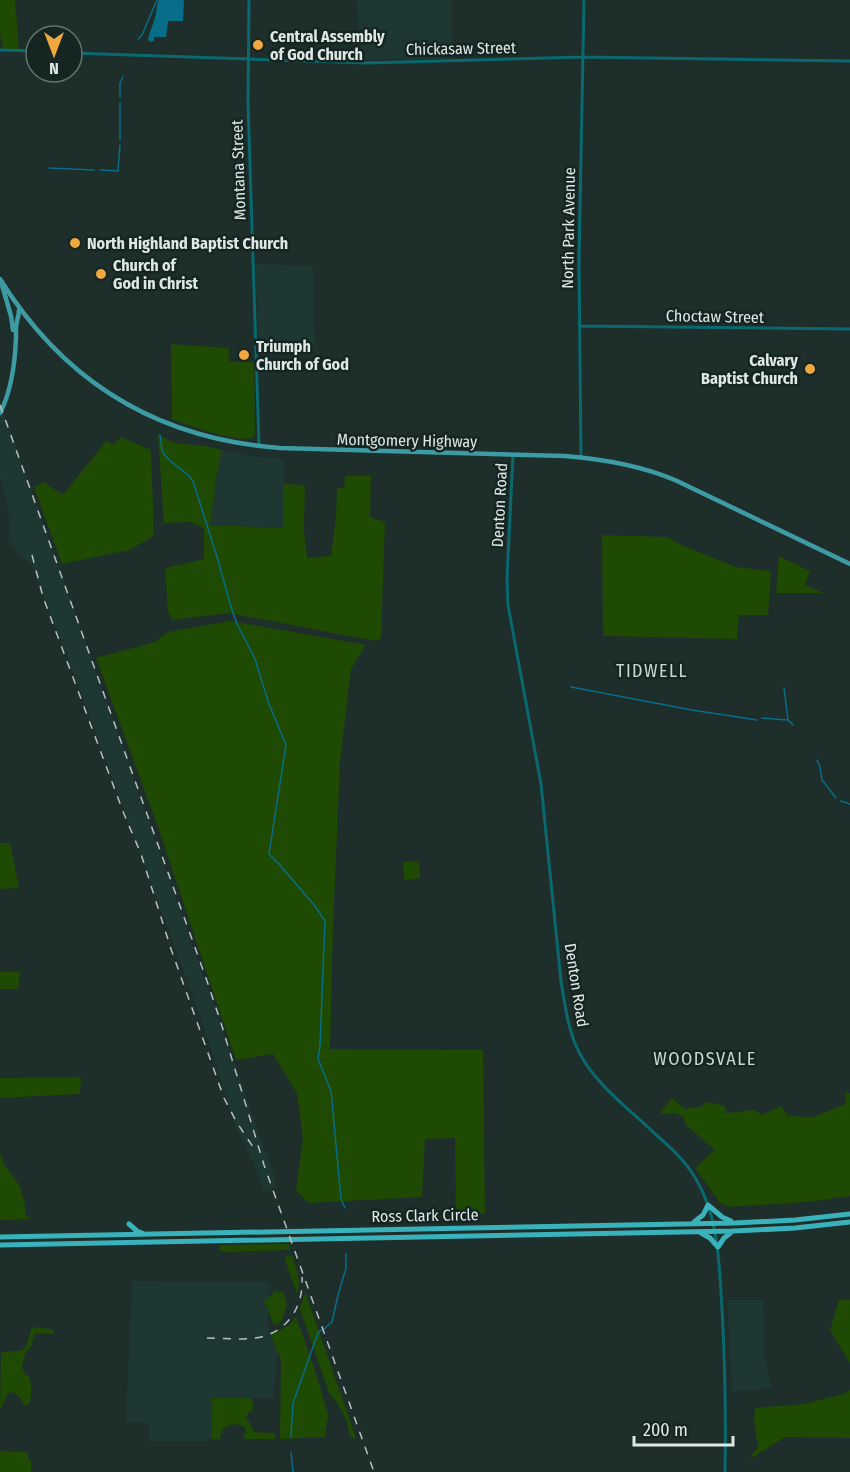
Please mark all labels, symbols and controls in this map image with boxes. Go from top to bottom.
north arrow [24,24,84,84]
place label: Central Assembly of God Church [270,27,385,64]
marker: Central Assembly of God Church [251,38,265,52]
street label: Chickasaw Street [406,38,517,59]
text: N [49,59,59,78]
street label: Montana Street [227,119,250,221]
street label: North Park Avenue [558,167,579,289]
place label: North Highland Baptist Church [87,234,288,253]
marker: North Highland Baptist Church [68,236,82,250]
place label: Church of God in Christ [113,256,199,293]
marker: Church of God in Christ [94,267,108,281]
street label: Choctaw Street [666,306,765,327]
place label: Triumph Church of God [256,337,349,374]
marker: Triumph Church of God [237,348,251,362]
place label: Calvary Baptist Church [701,351,798,388]
marker: Calvary Baptist Church [803,362,817,376]
street label: Montgomery Highway [337,430,478,451]
street label: Denton Road [488,462,511,548]
district label: TIDWELL [616,660,688,682]
street label: Denton Road [561,942,592,1028]
district label: WOODSVALE [653,1048,757,1070]
street label: Ross Clark Circle [371,1205,479,1226]
scale bar [634,1409,733,1447]
text: 200 m [643,1419,688,1441]

